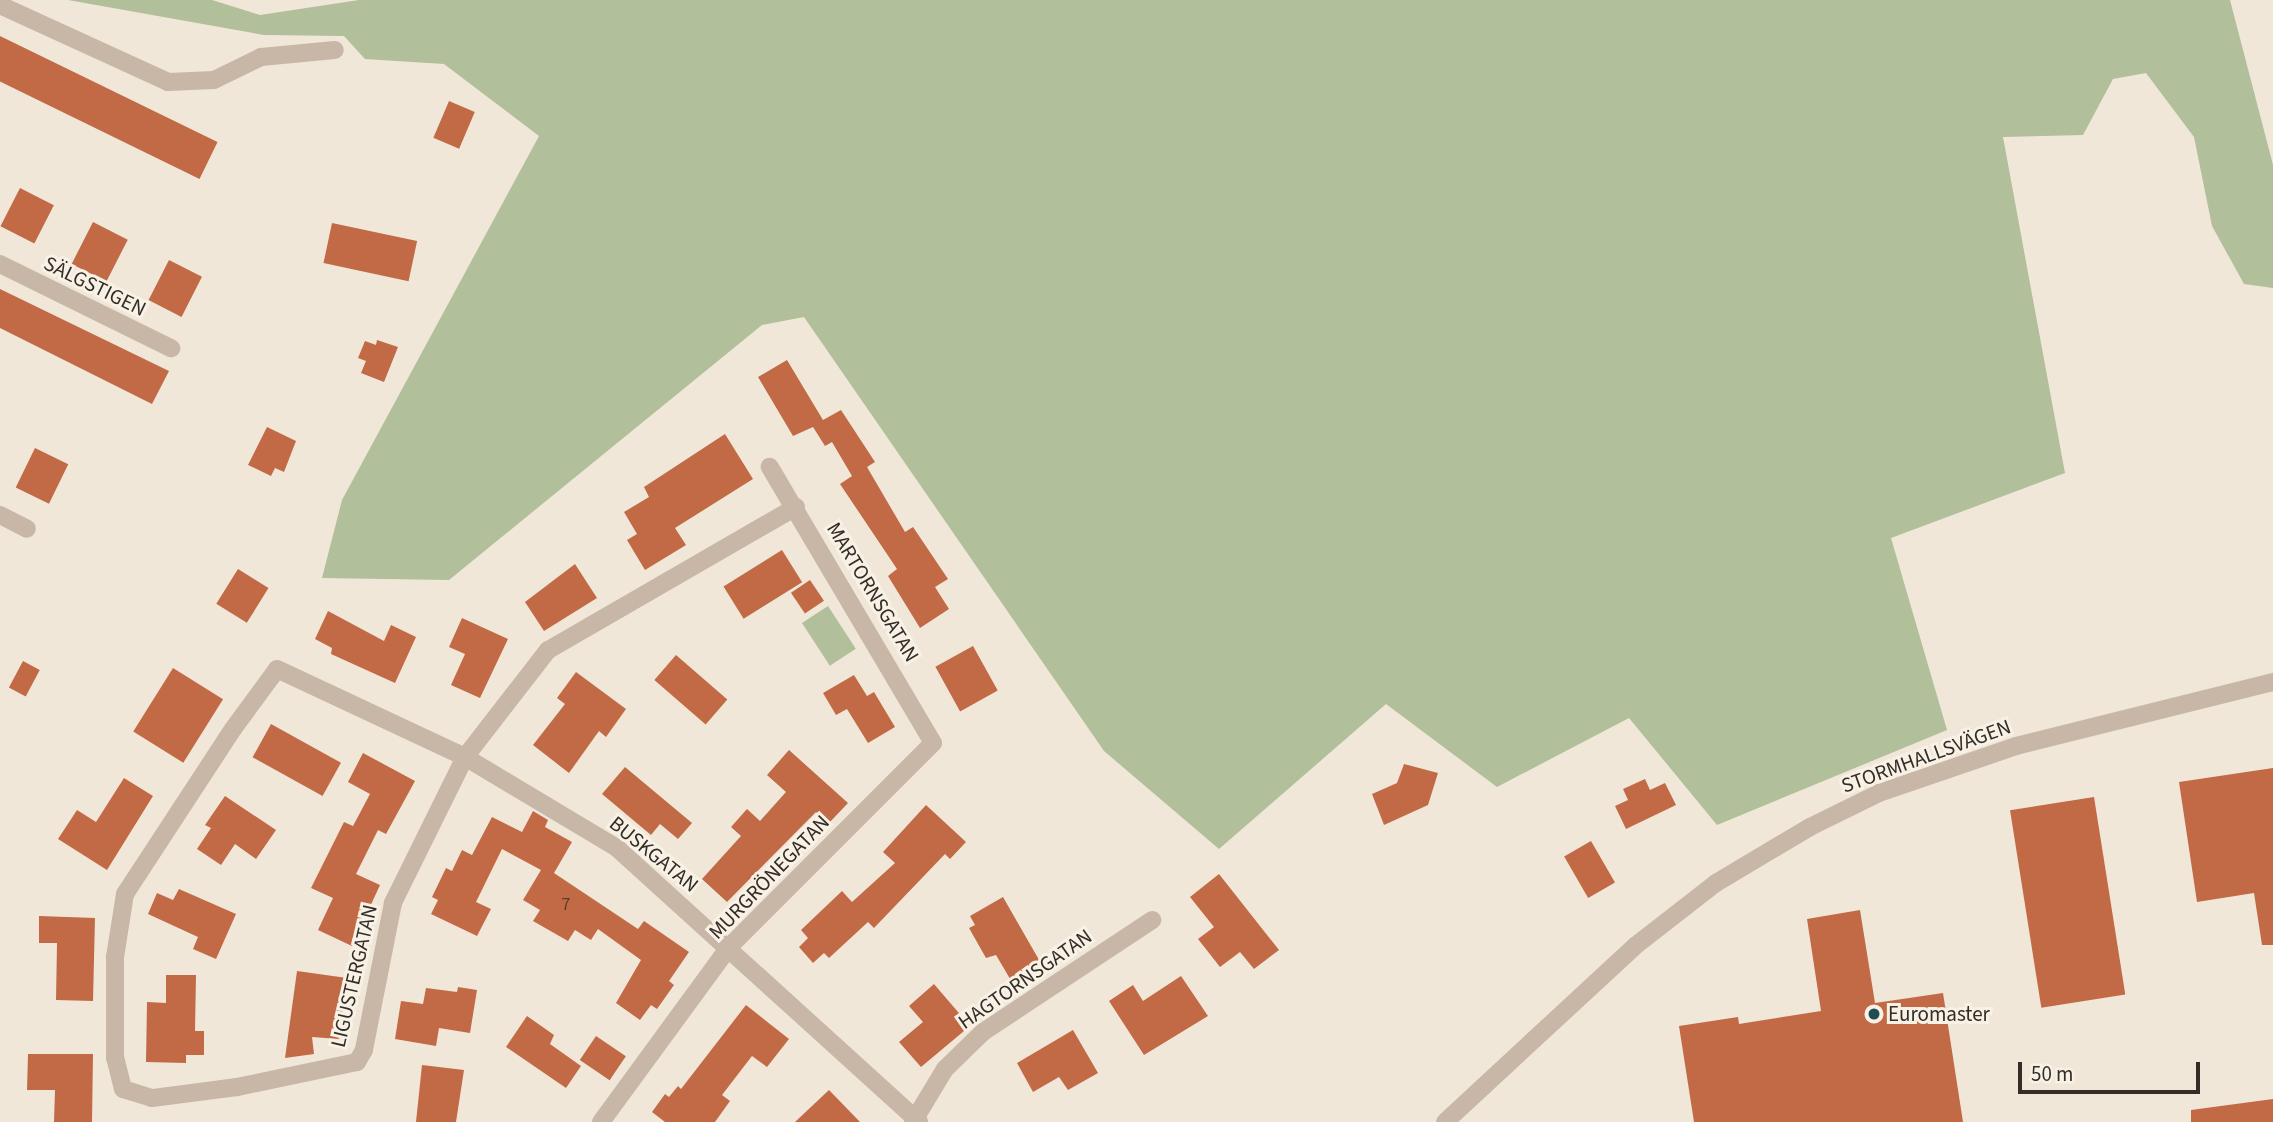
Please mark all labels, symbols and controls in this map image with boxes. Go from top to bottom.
street label: SÄLGSTIGEN [40,250,150,322]
street label: MARTORNSGATAN [821,518,925,666]
street label: STORMHALLSVÄGEN [1838,714,2014,798]
street label: BUSKGATAN [604,810,704,898]
street label: MURGRÖNEGATAN [703,810,835,944]
house number: 7 [562,894,570,916]
street label: LIGUSTERGATAN [325,902,383,1050]
street label: HAGTORNSGATAN [953,924,1097,1034]
place label: Euromaster [1888,1001,1990,1027]
marker: Euromaster [1866,1006,1882,1022]
scale bar [2021,1048,2203,1092]
text: 50 m [2031,1059,2073,1089]

